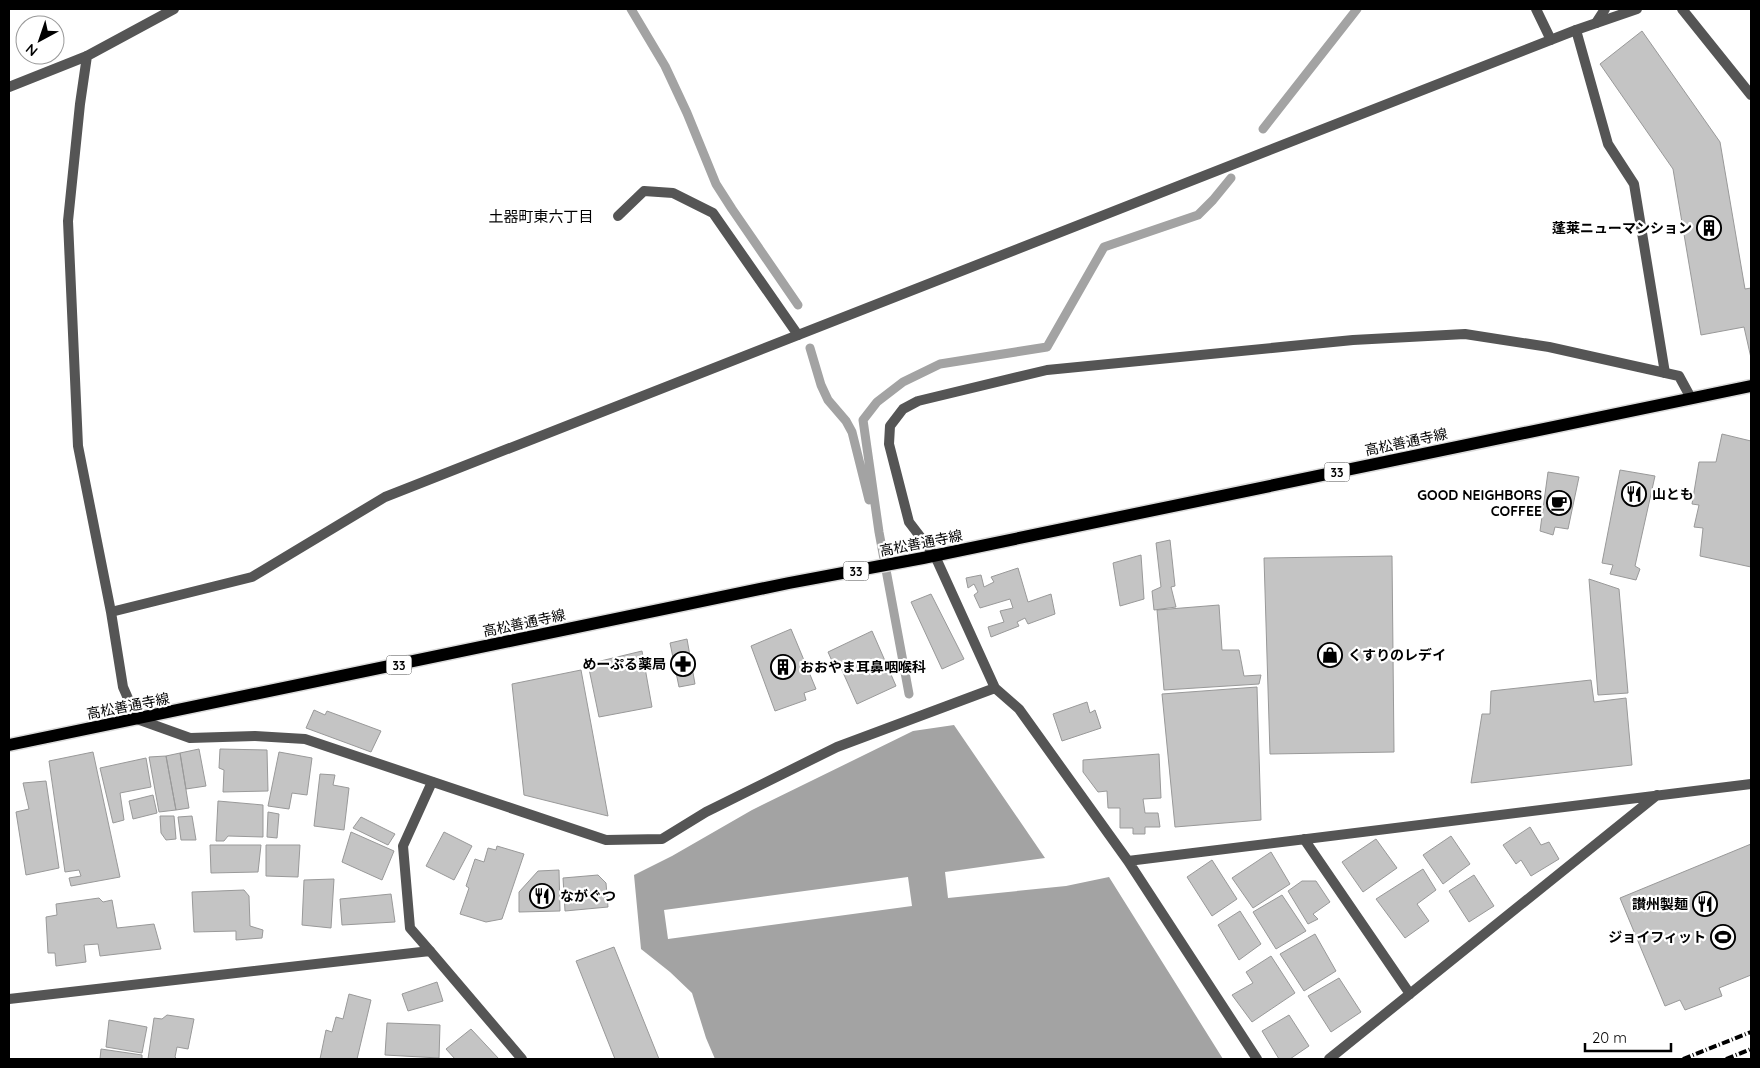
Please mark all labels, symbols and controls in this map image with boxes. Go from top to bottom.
north arrow [15,15,65,65]
text: N [22,40,41,60]
district label: 土器町東六丁目 [488,207,594,226]
building icon: 蓬莱ニューマンション [1696,215,1722,241]
place label: 蓬莱ニューマンション [1552,219,1692,237]
street label: 高松善通寺線 [1363,424,1449,460]
road number: 33 [1324,462,1350,482]
restaurant icon: 山とも [1621,481,1647,507]
place label: 山とも [1652,485,1694,503]
place label: GOOD NEIGHBORS COFFEE [1417,486,1542,520]
cafe icon: GOOD NEIGHBORS COFFEE [1546,490,1572,516]
street label: 高松善通寺線 [878,526,964,560]
road number: 33 [844,562,868,580]
street label: 高松善通寺線 [481,605,567,641]
shop icon: くすりのレデイ [1317,642,1343,668]
place label: くすりのレデイ [1348,646,1446,664]
pharmacy icon: めーぷる薬局 [670,651,696,677]
building icon: おおやま耳鼻咽喉科 [770,654,796,680]
place label: めーぷる薬局 [583,655,666,673]
road number: 33 [386,656,412,674]
place label: おおやま耳鼻咽喉科 [800,658,926,676]
street label: 高松善通寺線 [85,689,171,723]
restaurant icon: ながぐつ [529,883,555,909]
place label: ながぐつ [560,887,616,905]
restaurant icon: 讃州製麺 [1692,891,1718,917]
place label: 讃州製麺 [1632,895,1688,913]
sports icon: ジョイフィット [1710,924,1736,950]
place label: ジョイフィット [1608,928,1706,946]
scale bar [1585,1020,1671,1052]
text: 20 m [1592,1028,1627,1047]

